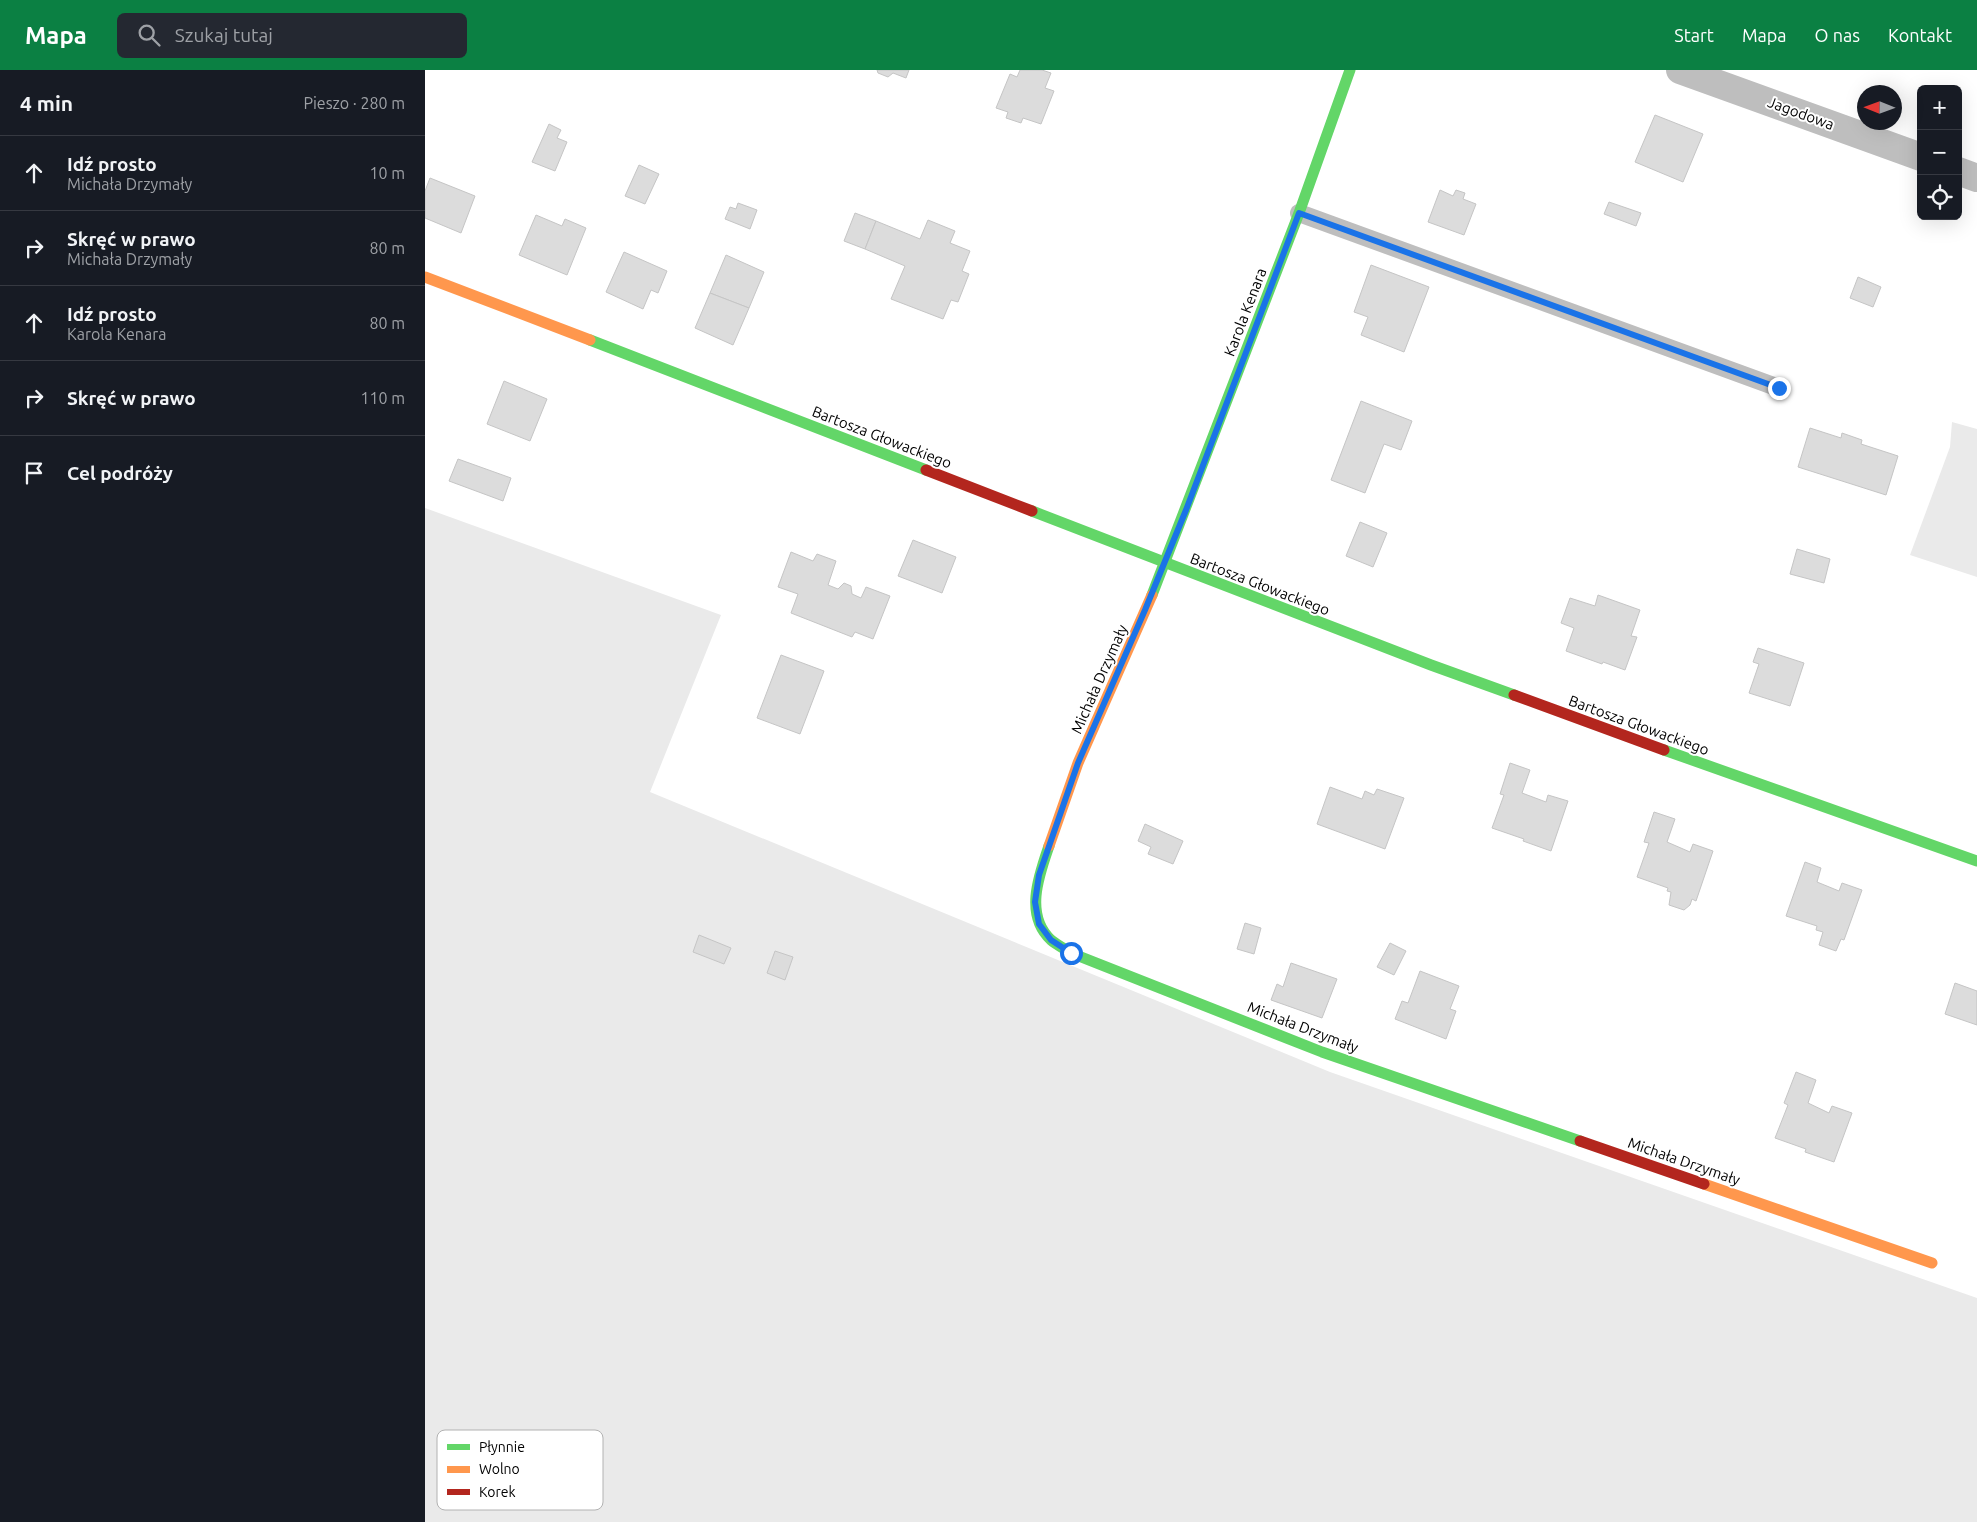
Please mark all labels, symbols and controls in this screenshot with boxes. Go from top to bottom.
search box [117,13,467,58]
icon: search [135,21,163,49]
text: Mapa [25,22,87,49]
text: Szukaj tutaj [175,24,273,46]
text: Start [1674,25,1714,45]
text: Mapa [1742,25,1787,45]
text: O nas [1815,25,1860,45]
text: Kontakt [1888,25,1952,45]
north arrow [1857,85,1902,130]
map controls [1917,85,1962,220]
button: + [1917,85,1962,130]
text: 4 min [20,91,73,115]
street label: Jagodowa [1765,93,1837,133]
text: Pieszo · 280 m [303,94,405,112]
button: − [1917,130,1962,175]
text: Idź prosto [67,153,157,175]
icon: ahead [20,159,48,187]
text: 10 m [369,164,405,182]
text: Michała Drzymały [67,175,192,193]
button: locate [1917,175,1962,220]
text: Skręć w prawo [67,228,196,250]
icon: right [20,234,48,262]
text: 80 m [369,239,405,257]
text: Michała Drzymały [67,250,192,268]
street label: Karola Kenara [1220,265,1270,359]
text: Idź prosto [67,303,157,325]
icon: ahead [20,309,48,337]
text: 80 m [369,314,405,332]
text: Karola Kenara [67,325,166,343]
route end [1768,377,1791,400]
icon: right [20,384,48,412]
text: Skręć w prawo [67,387,196,409]
text: 110 m [360,389,405,407]
street label: Bartosza Głowackiego [810,403,954,471]
icon: arrive [20,459,48,487]
text: Cel podróży [67,462,173,484]
street label: Bartosza Głowackiego [1188,550,1332,618]
street label: Michała Drzymały [1067,622,1131,736]
street label: Bartosza Głowackiego [1567,692,1711,758]
route start [1060,942,1083,965]
street label: Michała Drzymały [1245,998,1361,1056]
street label: Michała Drzymały [1626,1134,1742,1188]
legend [437,1430,603,1510]
text: Płynnie [479,1439,525,1455]
text: Wolno [479,1461,520,1477]
text: Korek [479,1484,516,1500]

